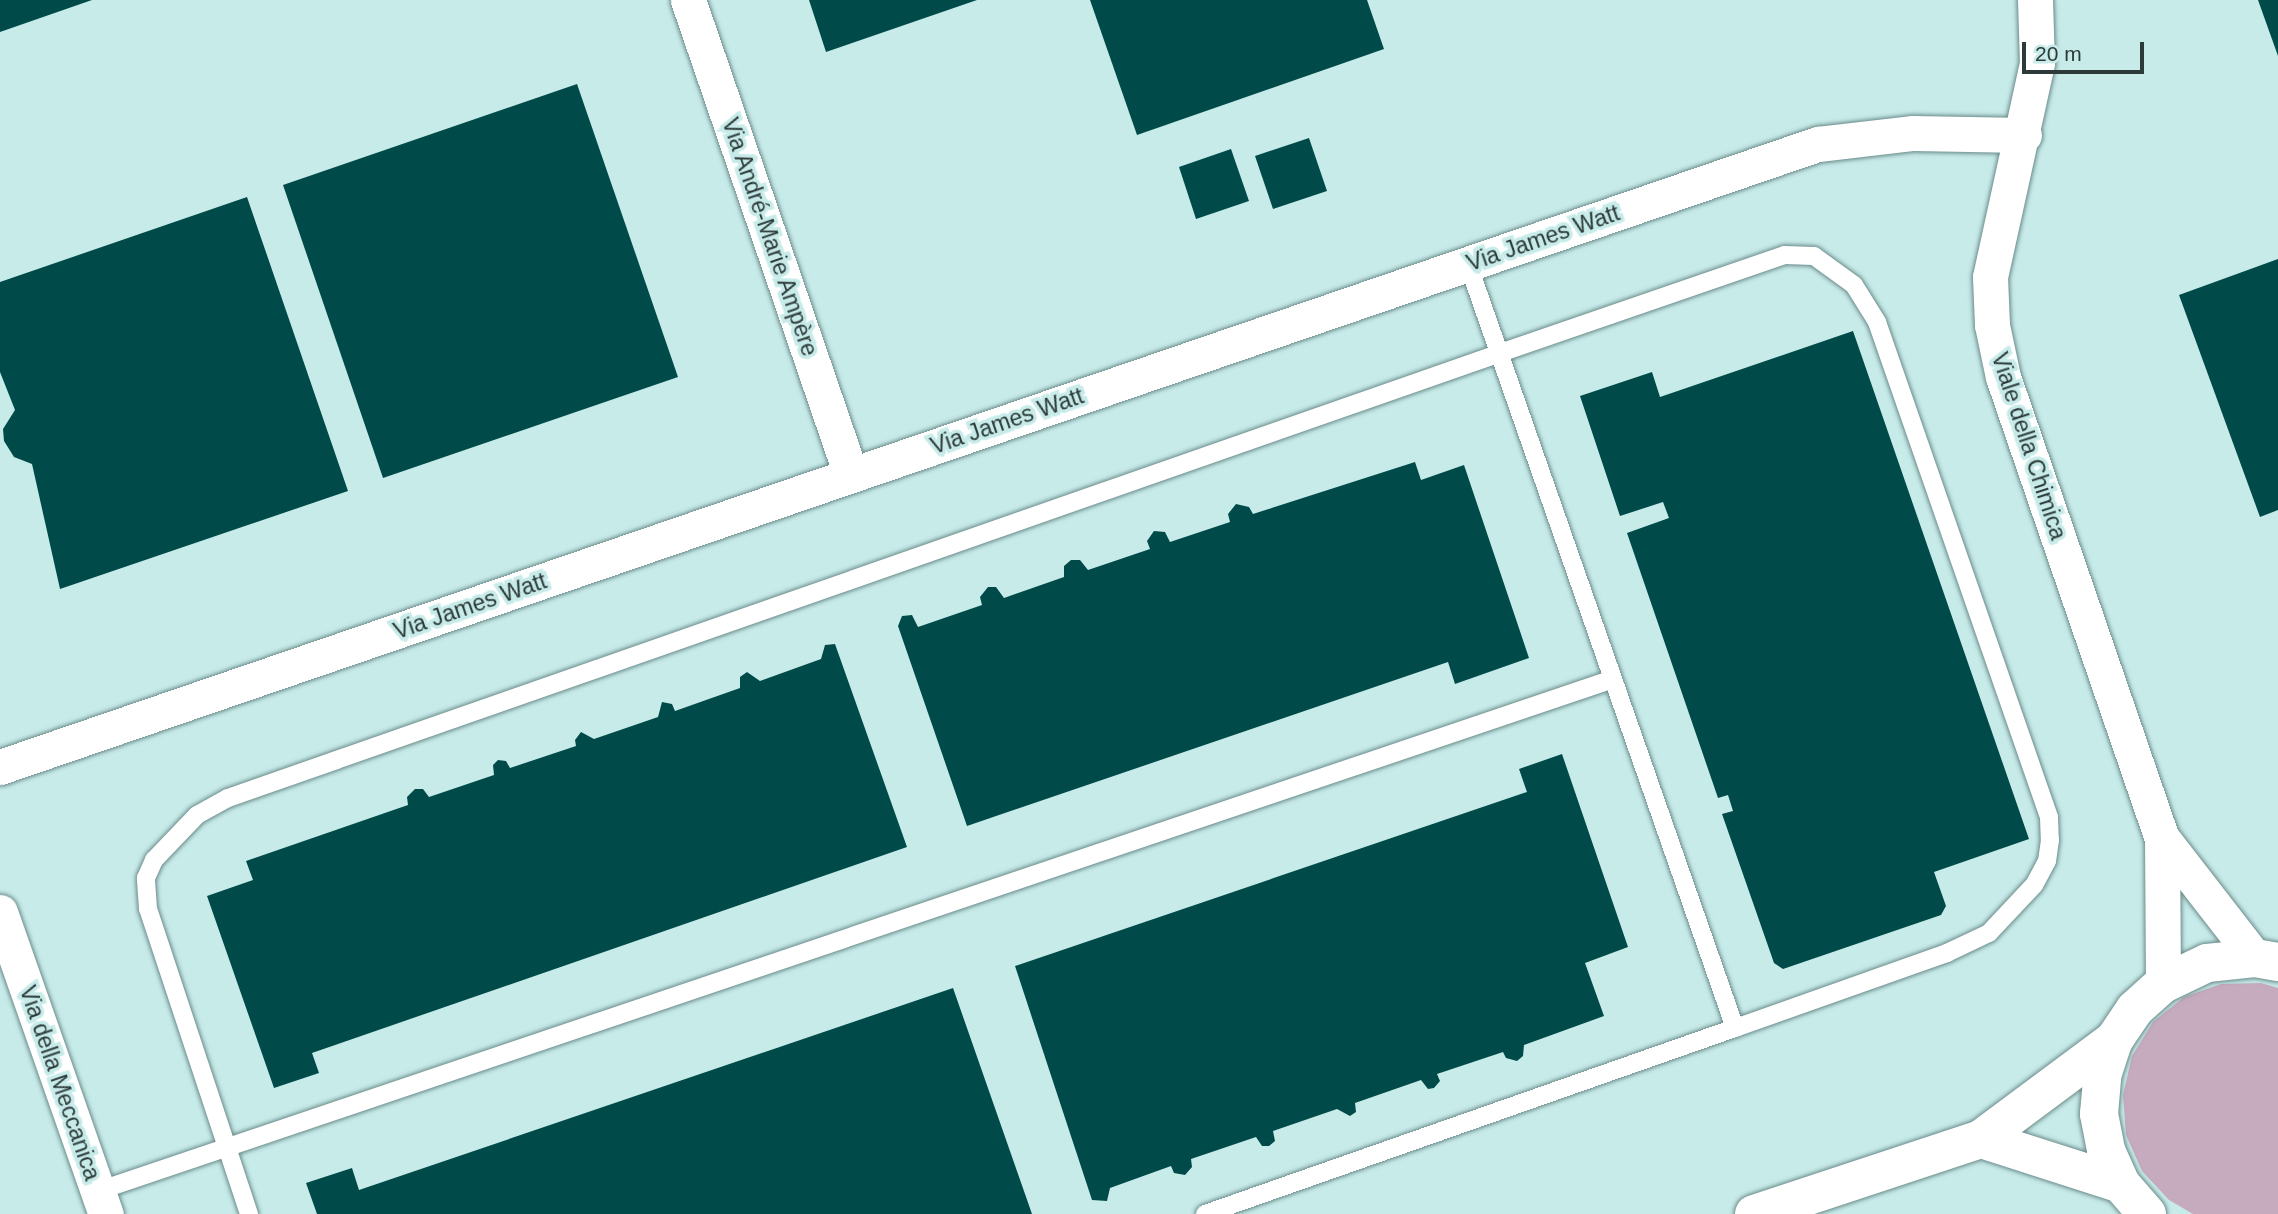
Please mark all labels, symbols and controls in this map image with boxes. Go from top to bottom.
scale bar [2026,28,2148,72]
text: 20 m [2035,42,2082,65]
street label: Via André-Marie Ampère [716,113,824,361]
street label: Via James Watt [1463,199,1623,277]
street label: Viale della Chimica [1986,349,2072,543]
street label: Via James Watt [927,382,1087,460]
street label: Via James Watt [390,567,550,645]
street label: Via della Meccanica [14,982,106,1184]

